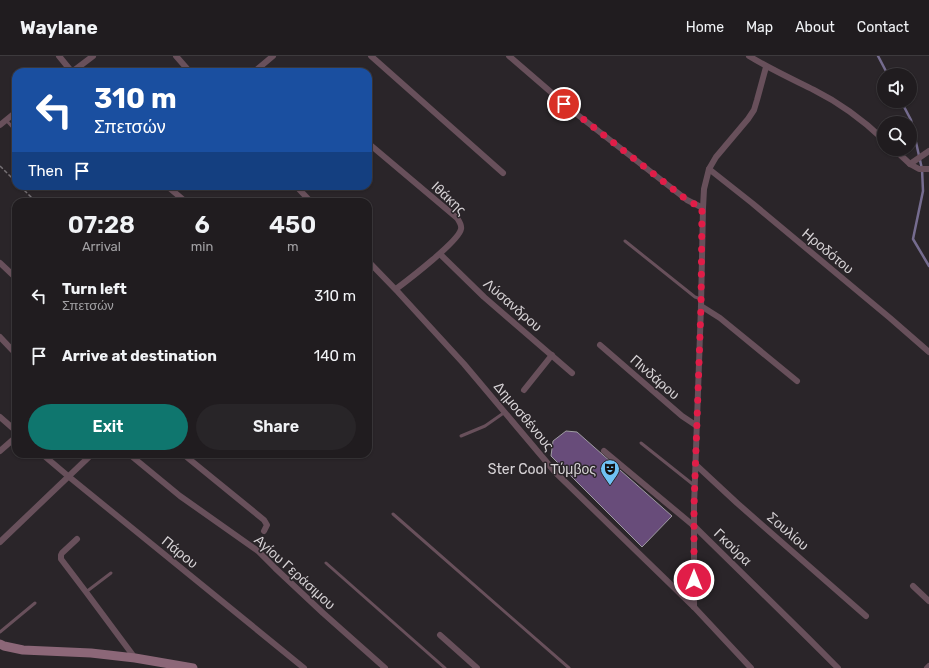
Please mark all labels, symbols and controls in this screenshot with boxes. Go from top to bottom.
text: Waylane [20,16,98,39]
text: Home [686,19,724,36]
text: Map [746,19,773,36]
text: About [795,19,835,36]
text: Contact [857,19,909,36]
map controls [877,68,917,156]
button: sound [877,68,917,108]
text: 310 m [94,82,177,115]
icon: left [28,84,80,136]
pin [547,87,581,121]
icon: arrive [553,93,575,115]
text: Σπετσών [94,116,166,138]
button: search [877,116,917,156]
icon: arrive [71,160,93,182]
text: Then [28,162,63,180]
street label: Ιθάκης [428,178,470,219]
text: 07:28 [68,211,135,239]
text: 6 [194,211,210,239]
text: 450 [269,211,316,239]
street label: Ηροδότου [798,225,857,278]
text: Arrival [82,239,121,254]
text: min [191,239,213,254]
text: m [287,239,298,254]
street label: Λύσανδρου [480,275,545,335]
text: Turn left [62,280,127,298]
icon: left [28,285,50,307]
text: 310 m [314,287,356,305]
text: Σπετσών [62,298,114,313]
icon: arrive [28,345,50,367]
text: Arrive at destination [62,347,217,365]
text: 140 m [314,347,356,365]
street label: Πινδάρου [627,351,683,403]
street label: Δημοσθένους [490,378,558,454]
button: Exit [28,404,188,450]
button: Share [196,404,356,450]
theatre icon: Ster Cool Τύμβος [599,458,621,486]
place label: Ster Cool Τύμβος [488,461,596,478]
street label: Σουλίου [763,509,812,554]
street label: Γκούρα [710,525,755,569]
street label: Αγίου Γεράσιμου [251,531,339,613]
street label: Πάρου [158,533,201,572]
position arrow [673,559,715,601]

